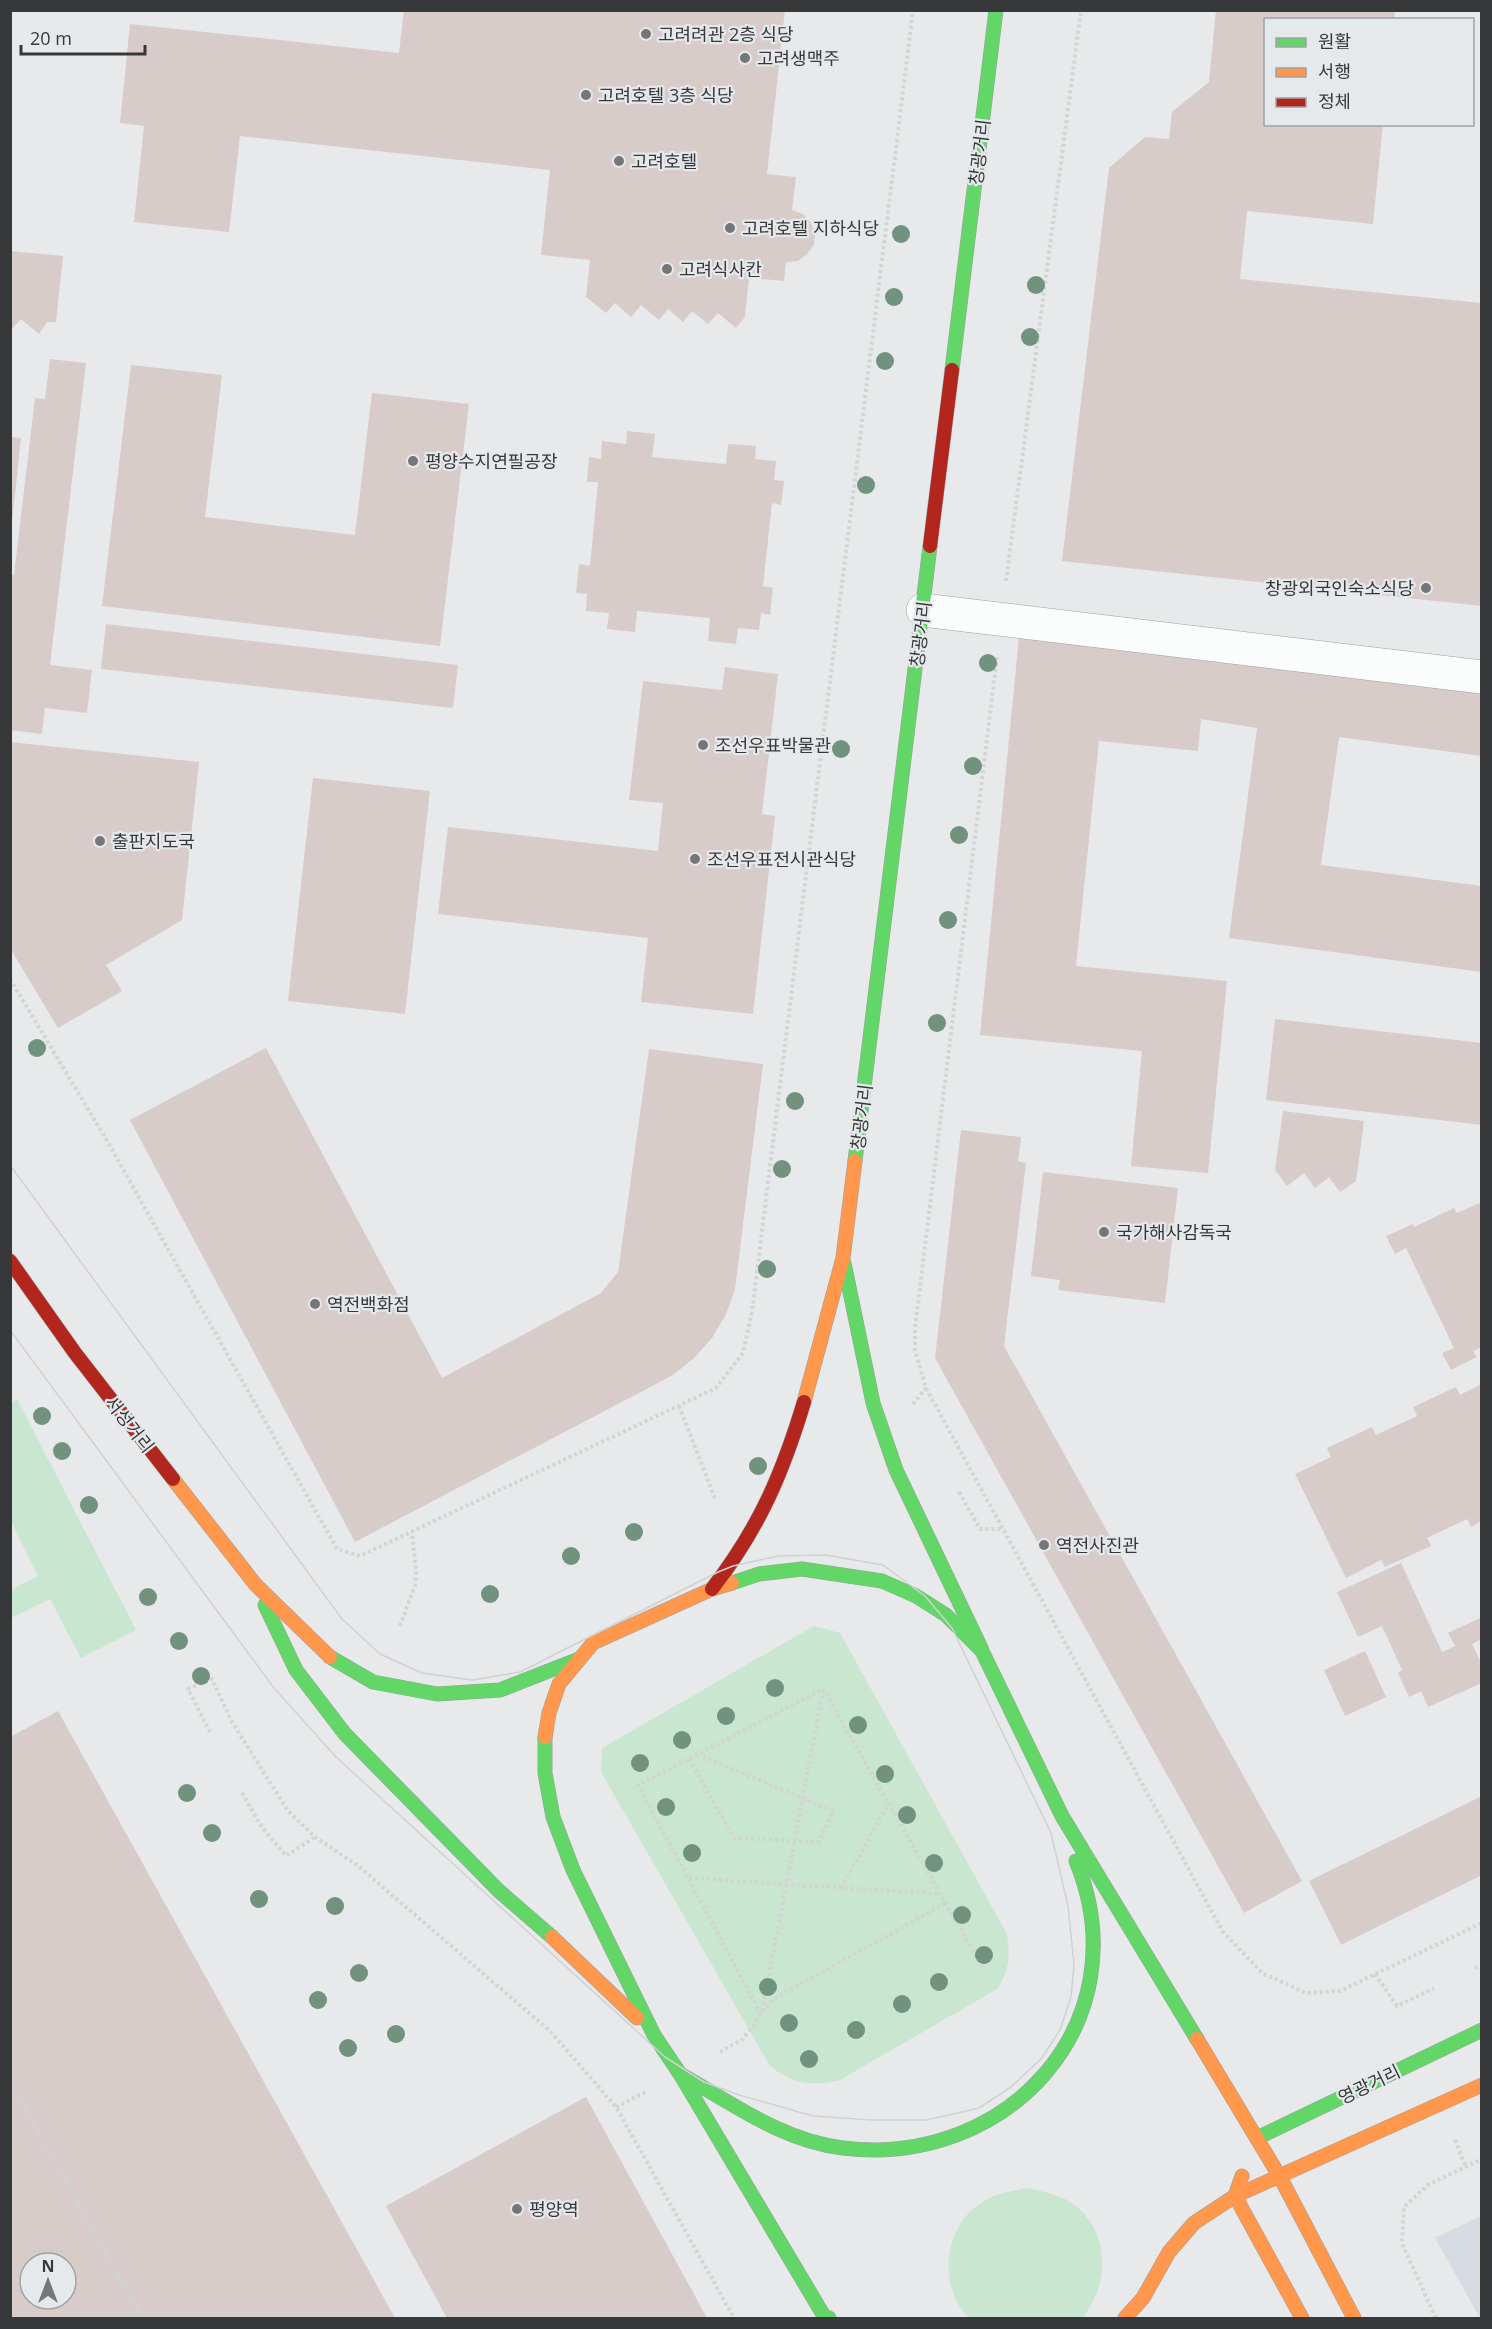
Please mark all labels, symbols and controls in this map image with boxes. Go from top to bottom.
scale bar [21,18,146,56]
legend [1264,18,1474,126]
place label: 고려려관 2층 식당 [658,22,794,46]
text: 20 m [30,26,72,50]
marker: 고려려관 2층 식당 [639,27,653,41]
text: 원활 [1318,29,1351,53]
place label: 고려생맥주 [757,46,840,70]
marker: 고려생맥주 [738,51,752,65]
text: 서행 [1318,59,1351,83]
place label: 고려호텔 3층 식당 [598,83,734,107]
marker: 고려호텔 3층 식당 [579,88,593,102]
text: 정체 [1318,89,1351,113]
street label: 창광거리 [963,118,995,186]
place label: 고려호텔 [631,149,697,173]
marker: 고려호텔 [612,154,626,168]
place label: 고려호텔 지하식당 [742,216,879,240]
marker: 고려호텔 지하식당 [723,221,737,235]
place label: 고려식사칸 [679,257,762,281]
marker: 고려식사칸 [660,262,674,276]
place label: 평양수지연필공장 [425,449,557,473]
marker: 평양수지연필공장 [406,454,420,468]
place label: 창광외국인숙소식당 [1265,576,1414,600]
marker: 창광외국인숙소식당 [1419,581,1433,595]
street label: 창광거리 [904,600,936,668]
place label: 조선우표박물관 [715,733,831,757]
marker: 조선우표박물관 [696,738,710,752]
place label: 출판지도국 [112,829,195,853]
marker: 출판지도국 [93,834,107,848]
place label: 조선우표전시관식당 [707,847,856,871]
marker: 조선우표전시관식당 [688,852,702,866]
street label: 창광거리 [845,1083,877,1151]
place label: 국가해사감독국 [1116,1220,1232,1244]
marker: 국가해사감독국 [1097,1225,1111,1239]
place label: 역전백화점 [327,1292,410,1316]
marker: 역전백화점 [308,1297,322,1311]
street label: 서성거리 [100,1391,160,1457]
place label: 역전사진관 [1056,1533,1139,1557]
marker: 역전사진관 [1037,1538,1051,1552]
street label: 영광거리 [1334,2059,1404,2109]
place label: 평양역 [529,2197,579,2221]
marker: 평양역 [510,2202,524,2216]
north arrow [18,2251,78,2311]
text: N [41,2255,55,2277]

